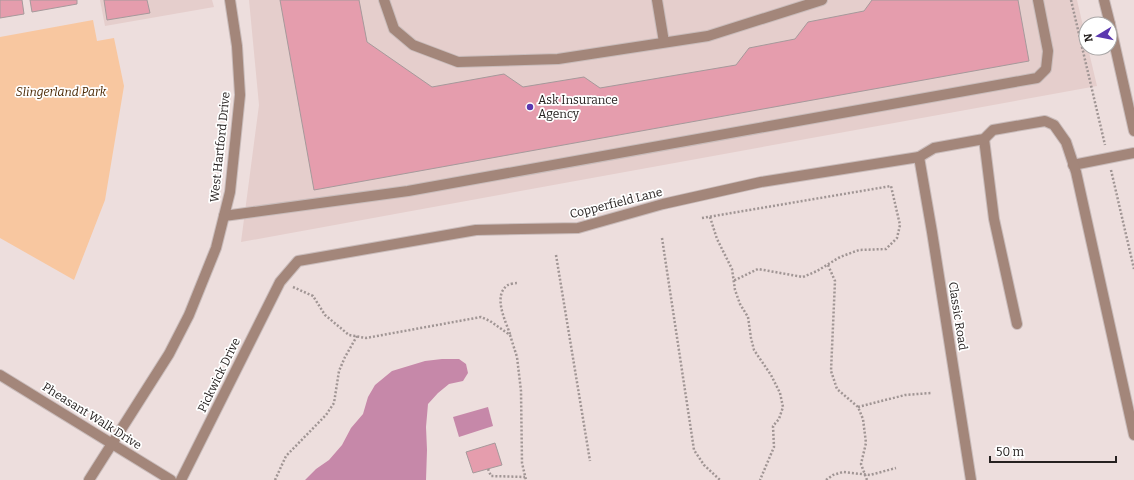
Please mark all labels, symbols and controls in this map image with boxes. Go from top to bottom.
north arrow [1078,16,1118,56]
text: N [1081,32,1096,43]
park label: Slingerland Park [16,85,107,99]
street label: West Hartford Drive [207,91,233,203]
place label: Ask Insurance Agency [538,93,618,121]
marker: Ask Insurance Agency [525,102,535,112]
street label: Copperfield Lane [568,185,664,221]
street label: Classic Road [946,281,970,351]
street label: Pickwick Drive [195,336,243,414]
street label: Pheasant Walk Drive [40,380,144,452]
scale bar [990,438,1116,464]
text: 50 m [996,445,1025,459]

